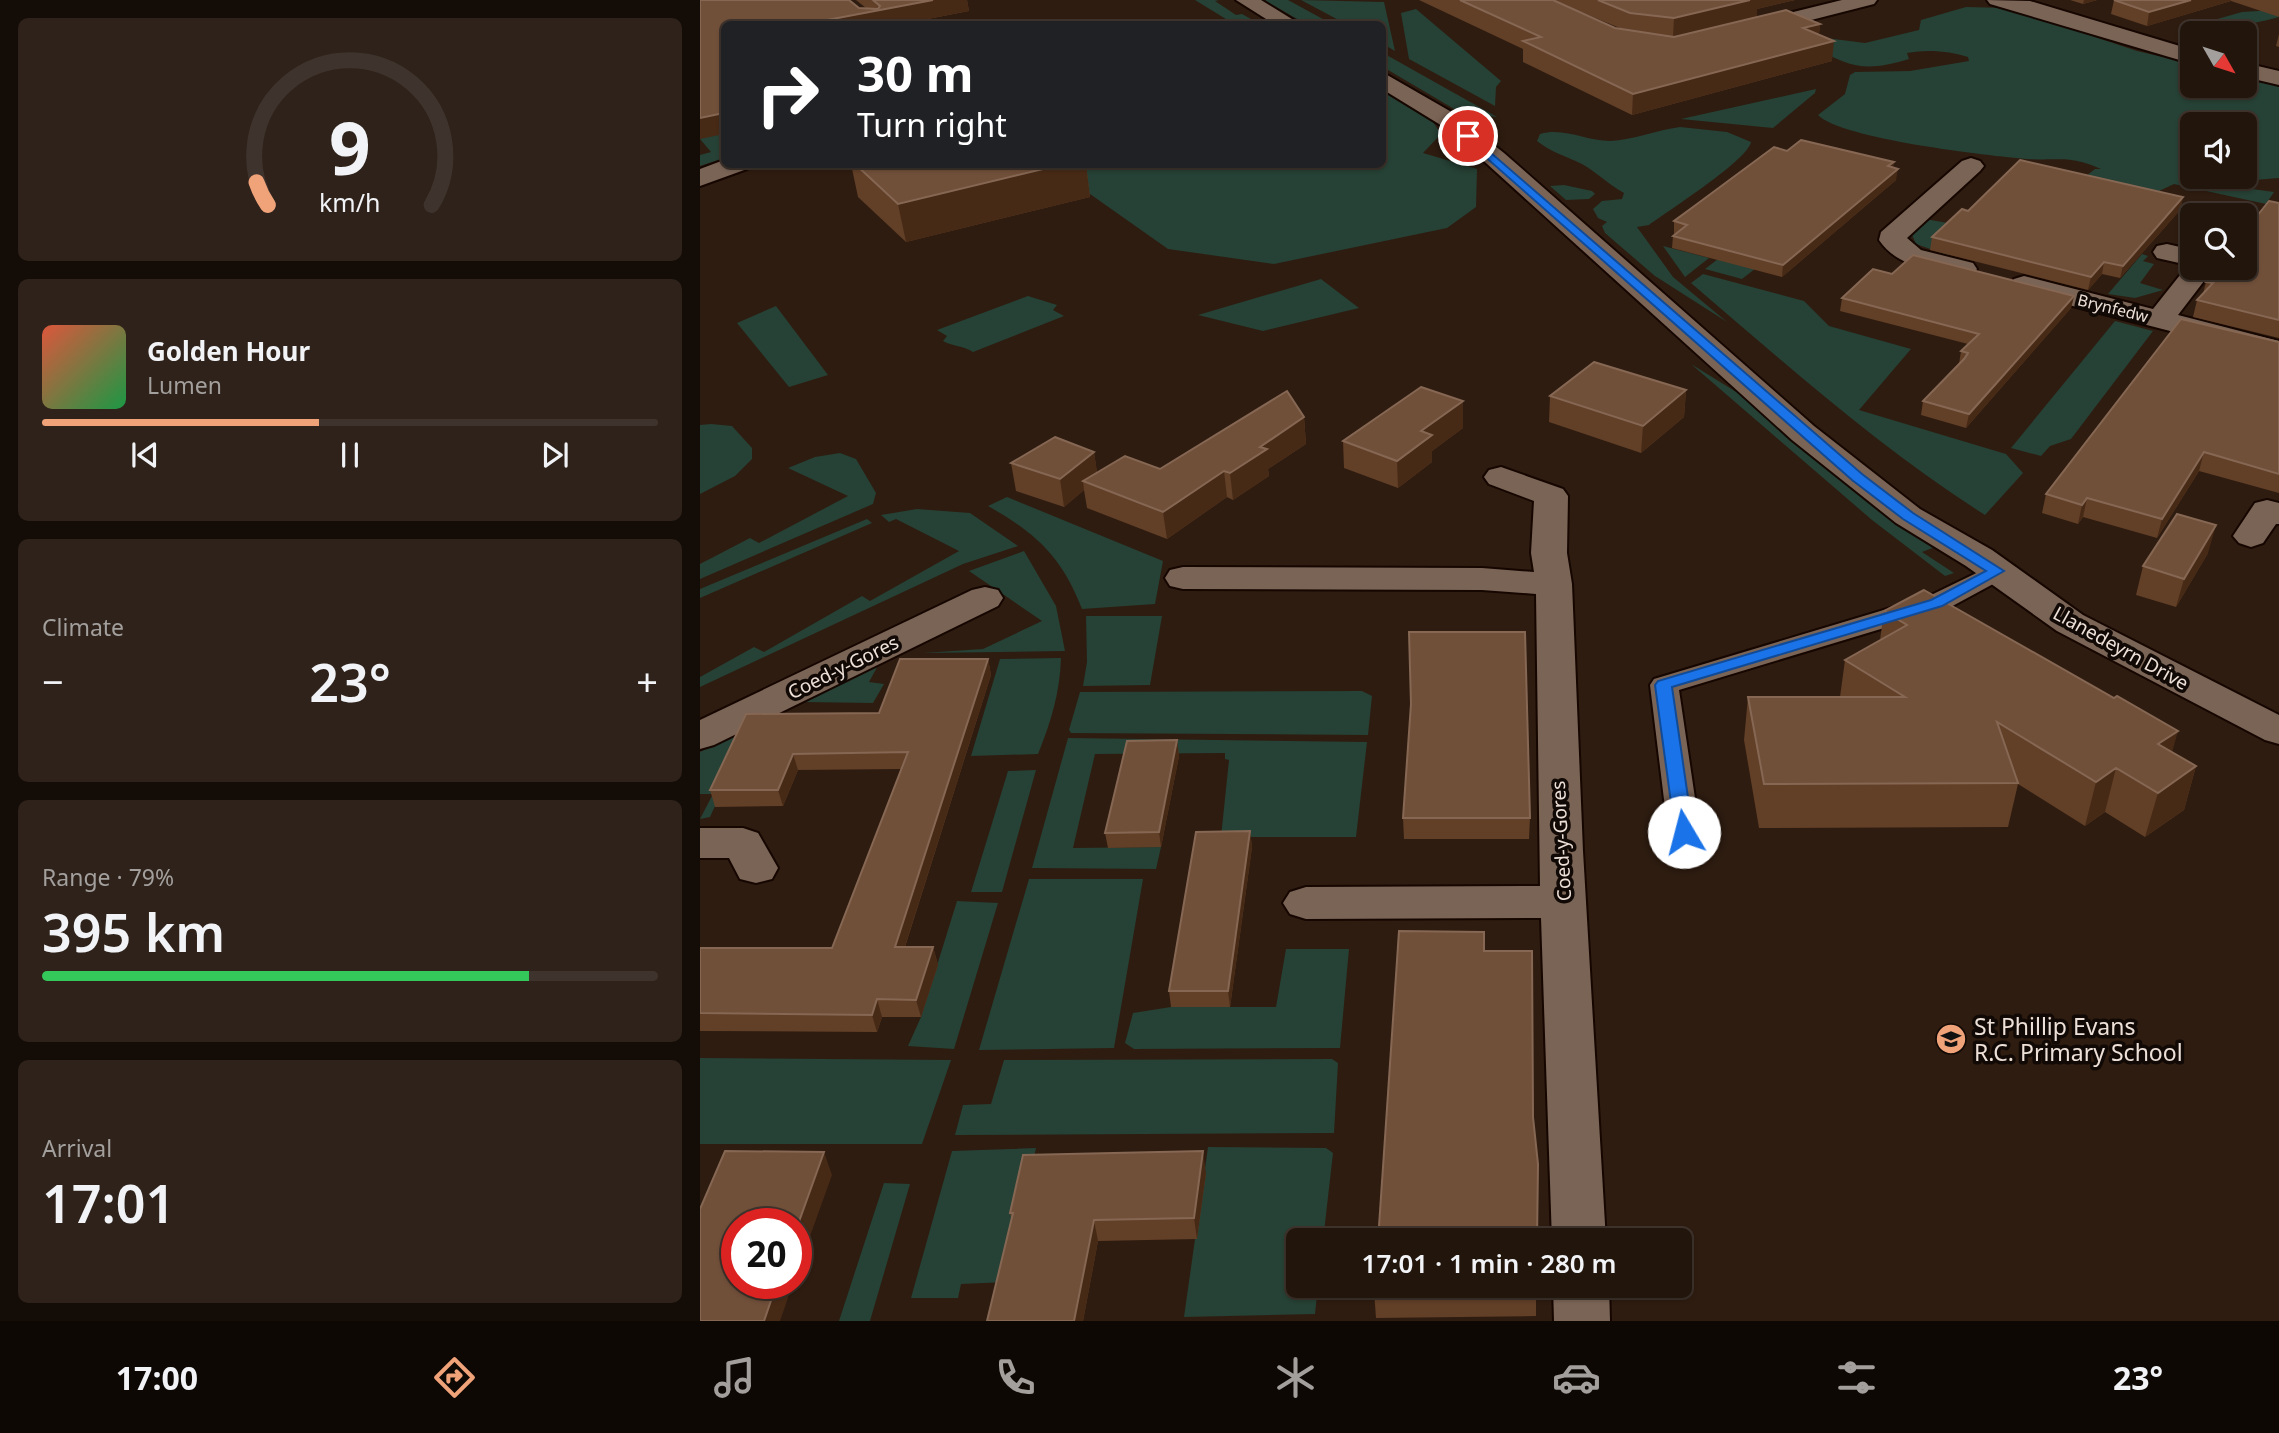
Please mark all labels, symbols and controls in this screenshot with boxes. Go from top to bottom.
north arrow [2180,21,2258,98]
map controls [2180,21,2257,280]
text: 30 m [857,40,974,106]
icon: right [742,49,833,140]
text: 9 [329,98,371,197]
text: Turn right [857,103,1007,146]
pin [1438,106,1498,166]
button: sound [2180,112,2257,189]
icon: arrive [1449,117,1487,155]
text: km/h [319,185,381,219]
button: search [2180,203,2257,280]
street label: Brynfedw [2075,289,2151,327]
text: Golden Hour [147,333,310,369]
text: Lumen [147,369,222,401]
icon: previous [126,436,164,474]
icon: pause [331,436,369,474]
icon: next [536,436,574,474]
street label: Llanedeyrn Drive [2049,600,2193,696]
text: Climate [42,611,124,643]
street label: Coed-y-Gores [783,629,903,705]
text: 23° [309,646,391,717]
text: − [42,655,64,707]
text: + [636,655,658,707]
street label: Coed-y-Gores [1545,780,1577,902]
position arrow [1647,795,1721,869]
text: Range · 79% [42,861,174,893]
text: 395 km [42,896,225,967]
place label: St Phillip Evans R.C. Primary School [1974,1010,2183,1068]
school or university icon: St Phillip Evans R.C. Primary School [1934,1022,1968,1056]
text: Arrival [42,1132,112,1164]
text: 17:01 [42,1167,175,1238]
speed limit sign: 20 [721,1208,812,1299]
text: 17:01 · 1 min · 280 m [1362,1245,1616,1281]
icon: directions [430,1353,479,1402]
icon: music [710,1353,759,1402]
icon: phone [991,1353,1040,1402]
icon: climate [1271,1353,1320,1402]
icon: car [1552,1353,1601,1402]
icon: filters [1832,1353,1881,1402]
text: 17:00 [116,1356,198,1399]
text: 23° [2113,1356,2163,1399]

